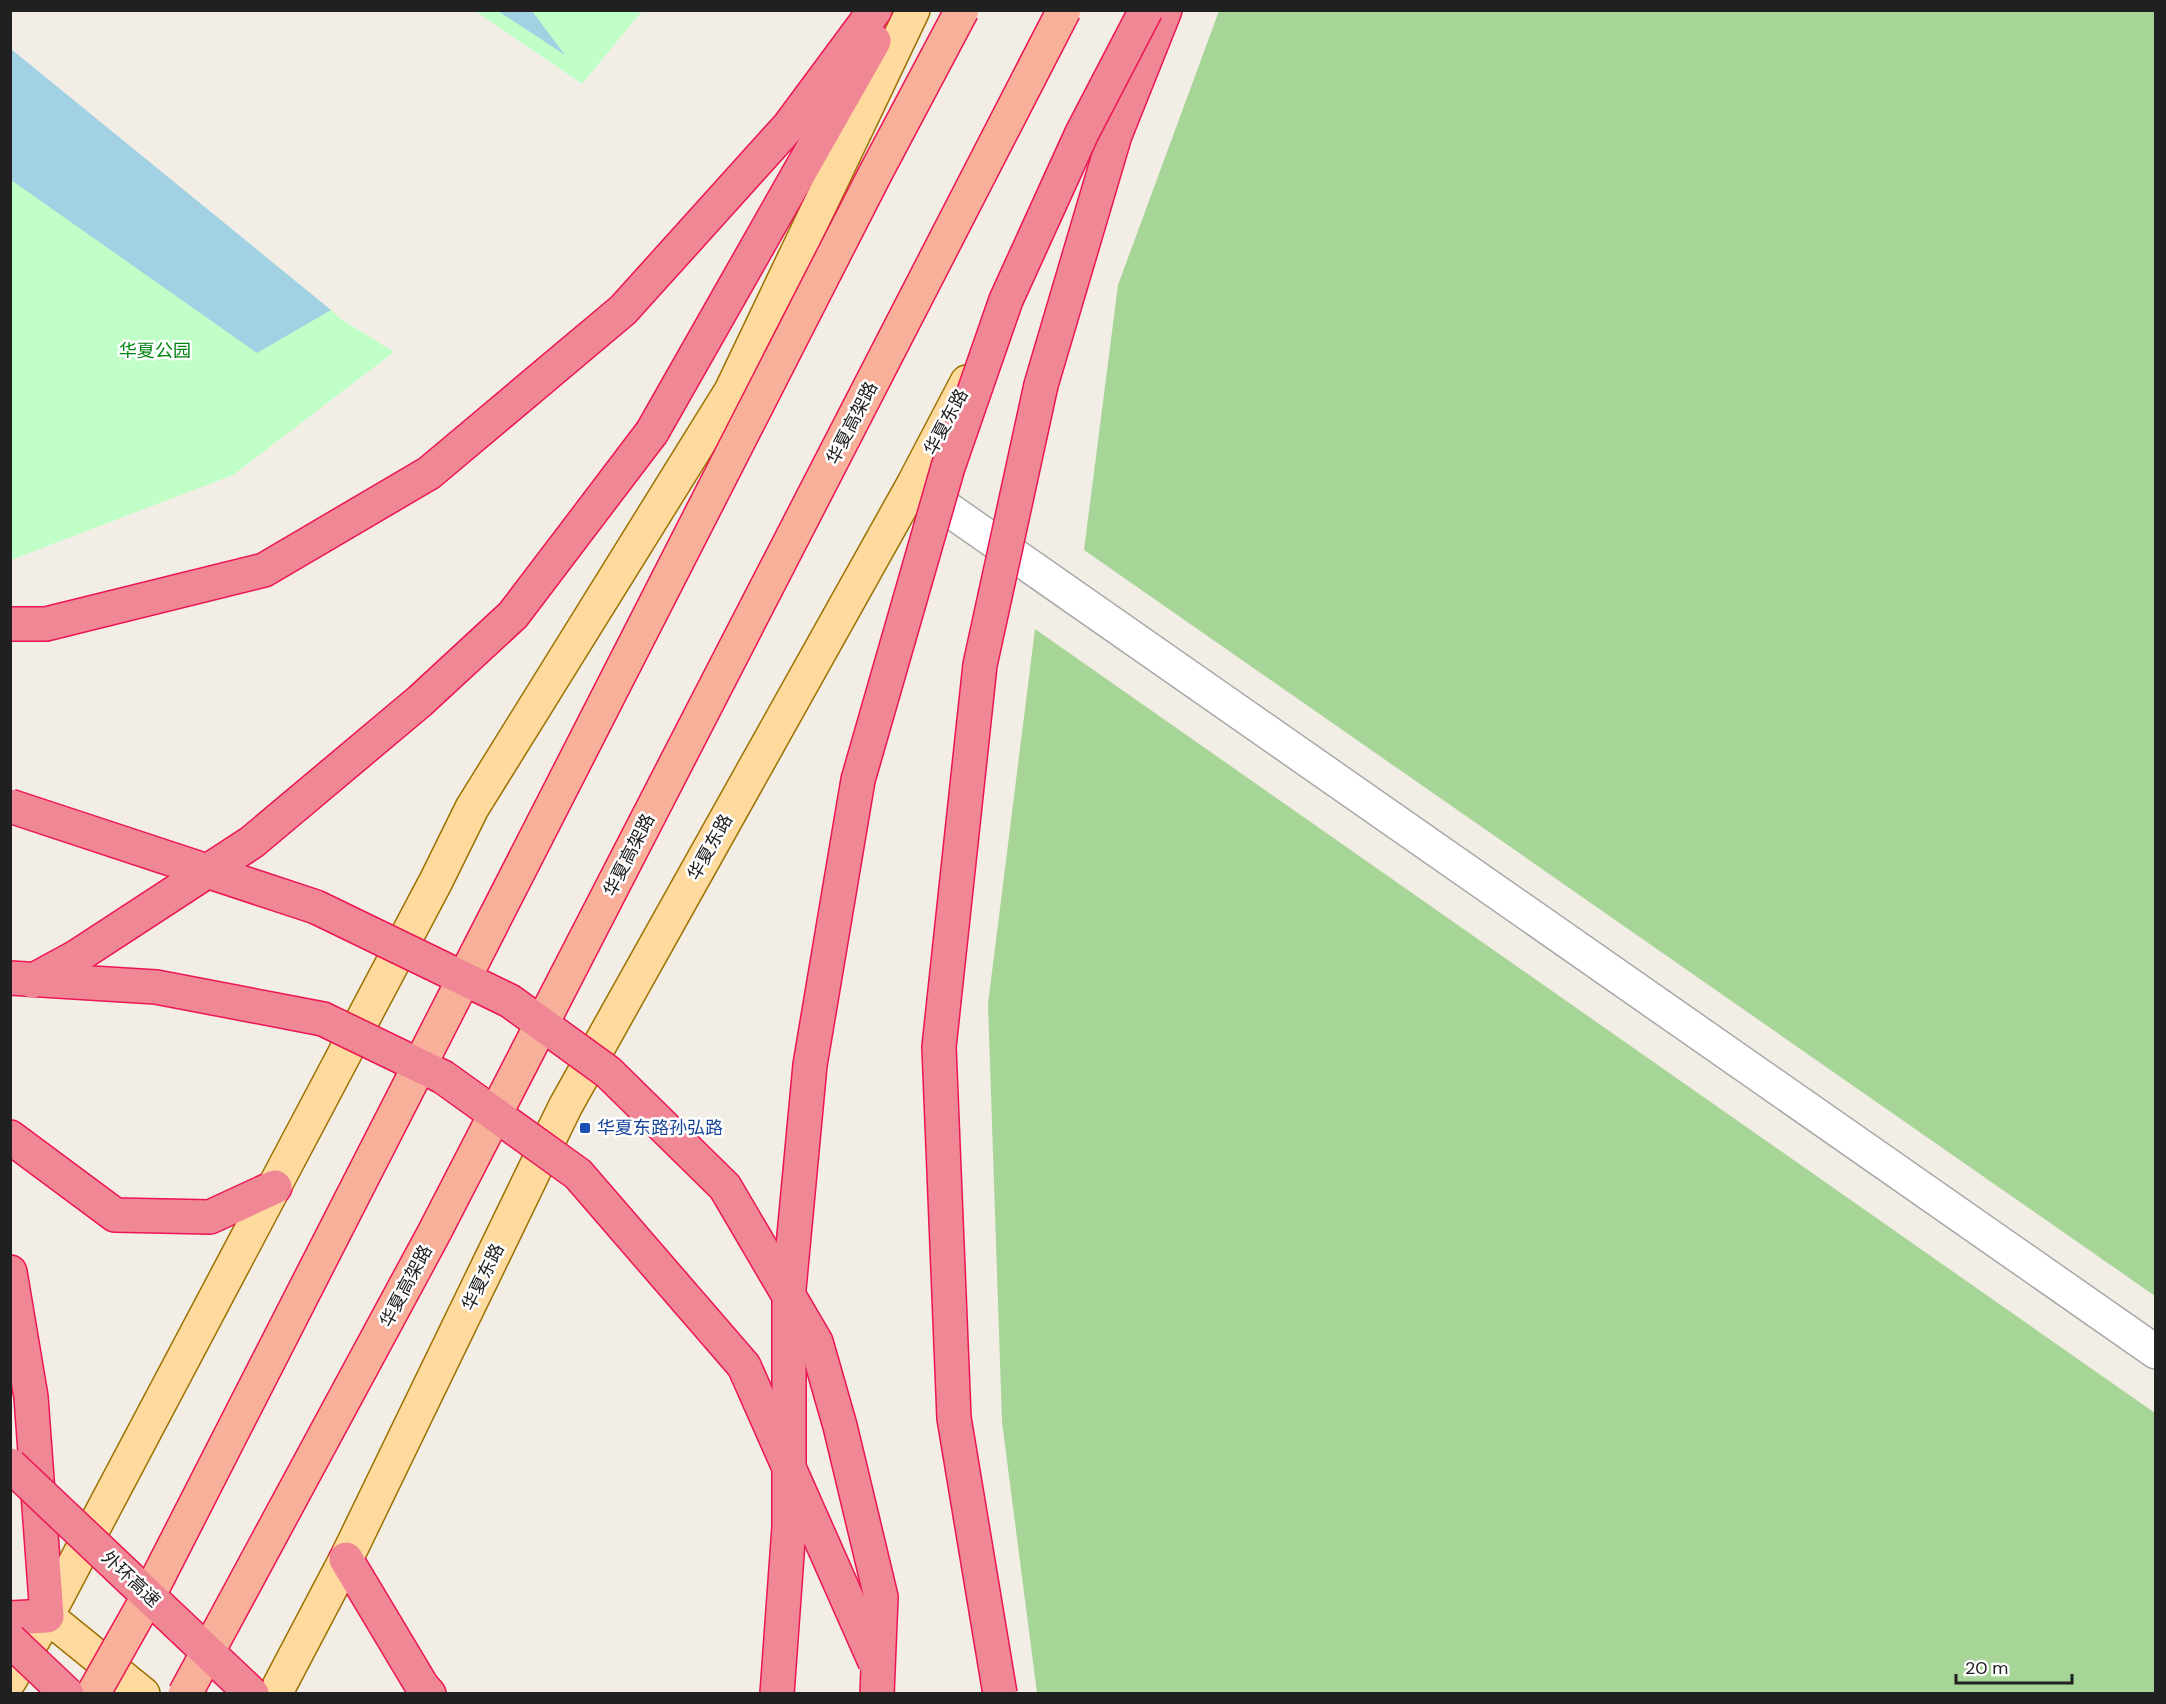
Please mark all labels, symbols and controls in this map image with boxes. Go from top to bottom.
park label: 华夏公园 [119,339,191,363]
street label: 华夏高架路 [821,377,883,469]
street label: 华夏东路 [919,385,973,459]
street label: 华夏高架路 [598,809,660,901]
street label: 华夏东路 [682,810,738,884]
place label: 华夏东路孙弘路 [597,1116,723,1140]
marker: 华夏东路孙弘路 [578,1121,592,1135]
street label: 华夏东路 [456,1239,510,1315]
street label: 华夏高架路 [374,1241,438,1331]
street label: 外环高速 [96,1546,166,1612]
scale bar [1956,1647,2072,1685]
text: 20 m [1965,1656,2008,1680]

